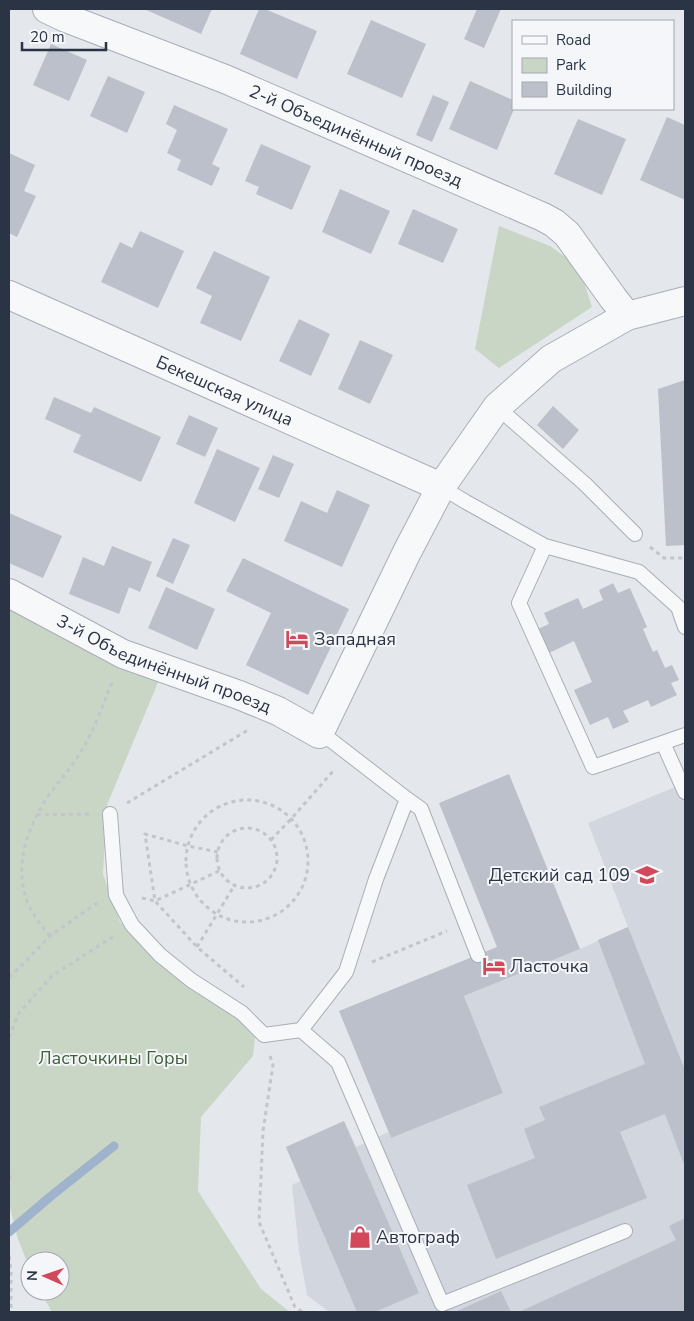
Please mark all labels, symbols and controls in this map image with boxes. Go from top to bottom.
scale bar [22,20,106,52]
legend [512,20,674,110]
text: 20 m [30,27,65,47]
text: Road [556,30,591,50]
text: Park [556,55,586,75]
street label: 2-й Объединённый проезд [245,79,467,193]
text: Building [556,80,612,100]
street label: Бекешская улица [152,350,297,432]
street label: 3-й Объединённый проезд [53,609,275,719]
hotel icon: Западная [284,626,310,652]
place label: Западная [314,627,396,651]
school or university icon: Детский сад 109 [634,862,660,888]
place label: Детский сад 109 [489,863,630,887]
hotel icon: Ласточка [481,953,507,979]
place label: Ласточка [510,954,589,978]
park label: Ласточкины Горы [38,1046,188,1070]
shop icon: Автограф [347,1224,373,1250]
place label: Автограф [376,1225,460,1249]
north arrow [20,1251,70,1301]
text: N [23,1270,42,1281]

